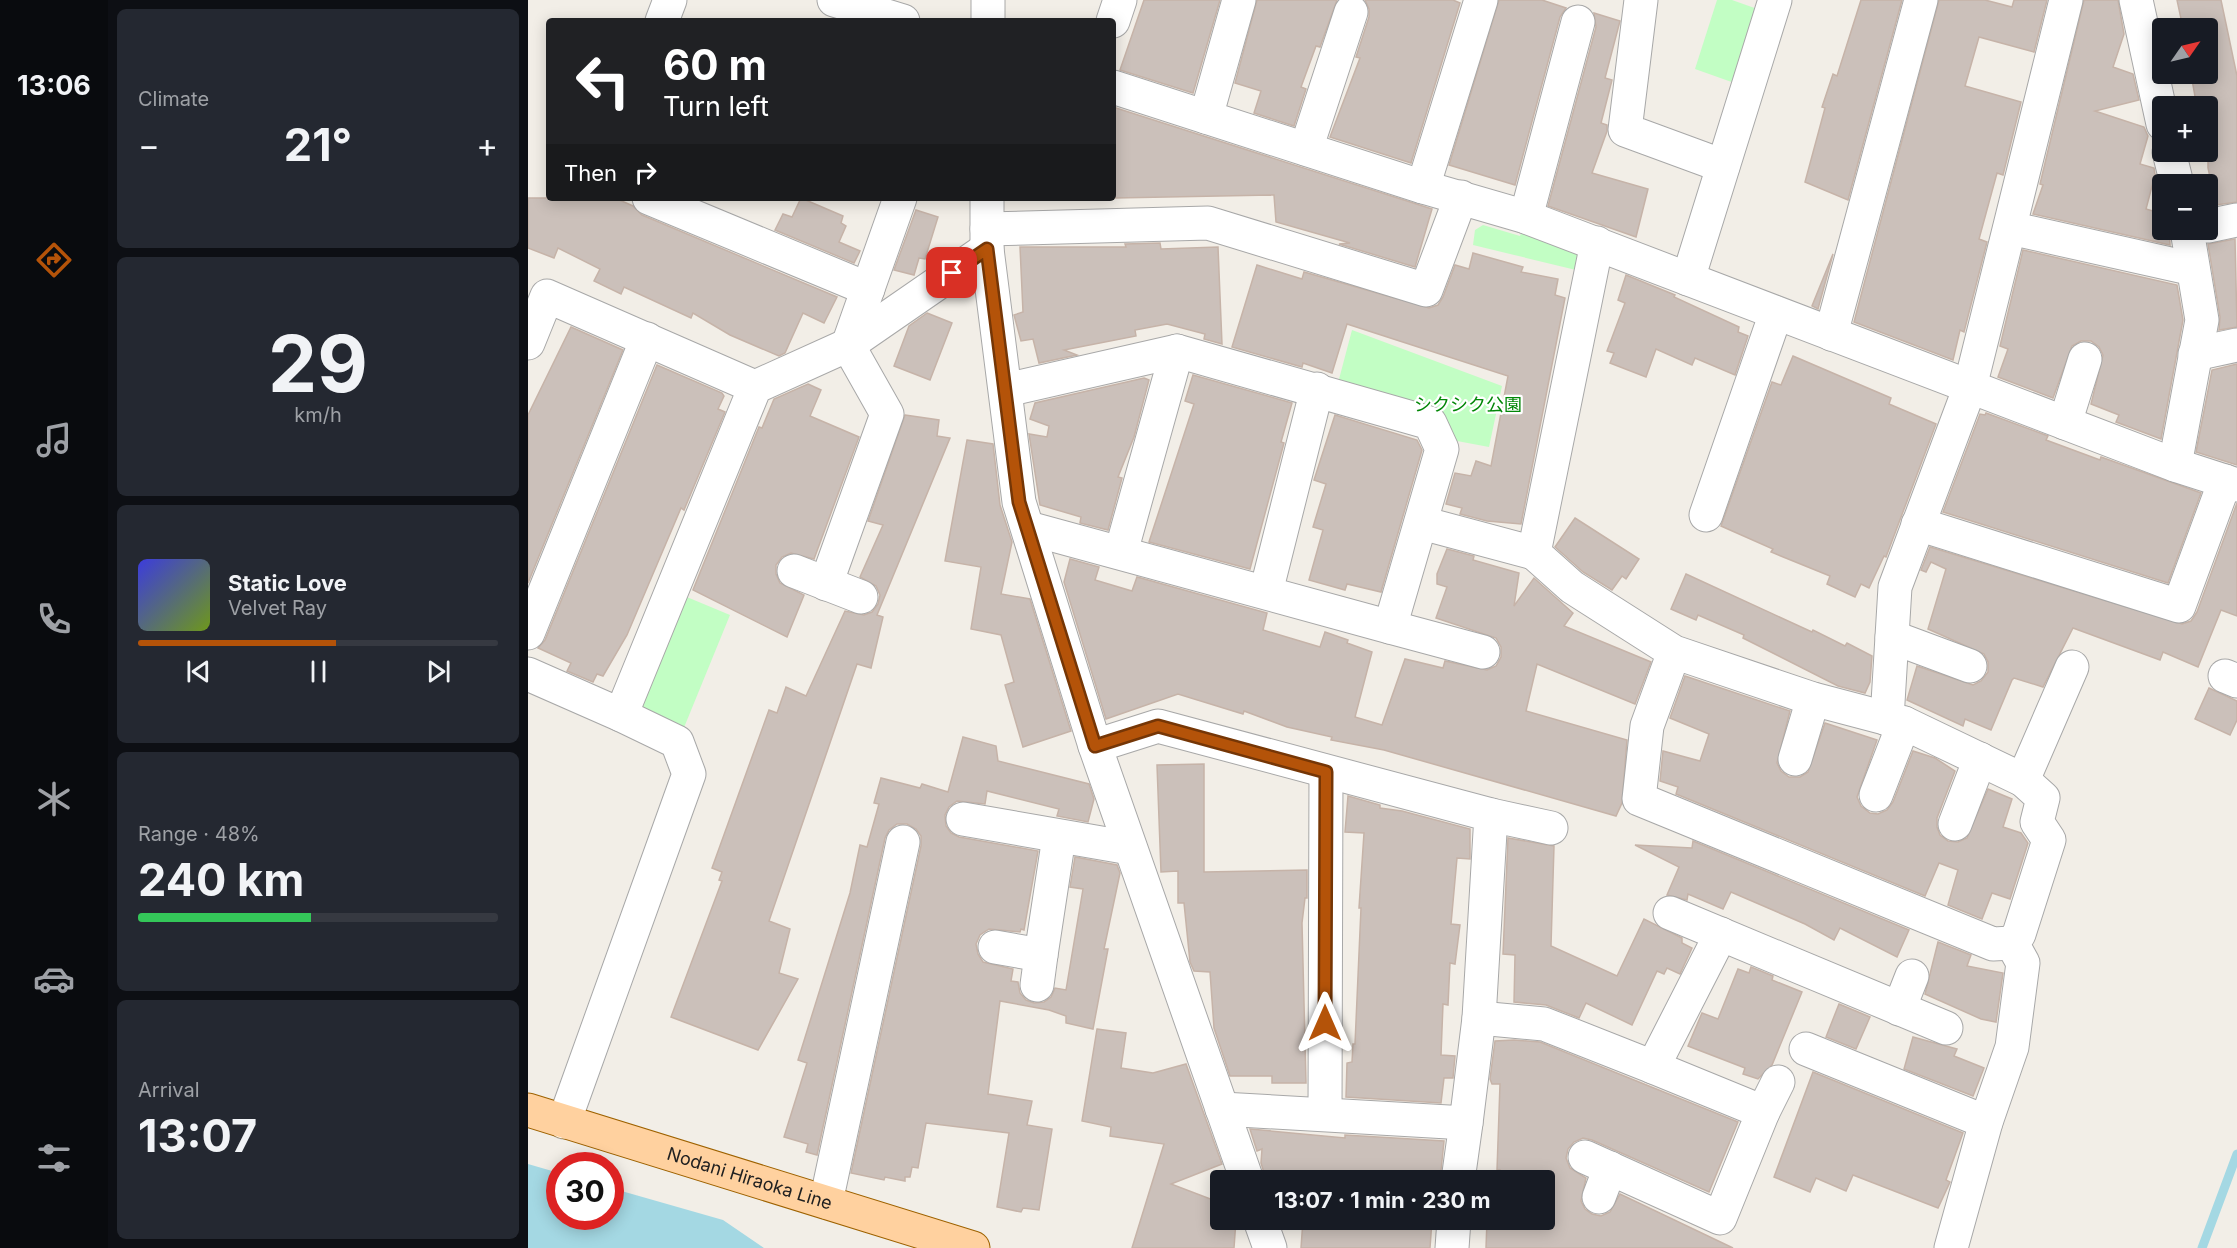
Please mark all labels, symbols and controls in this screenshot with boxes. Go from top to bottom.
north arrow [2152,18,2218,84]
map controls [2152,18,2218,240]
text: 60 m [663,39,767,90]
icon: left [564,42,642,120]
text: 13:06 [17,69,91,102]
text: Climate [138,87,209,111]
text: Turn left [663,90,769,123]
button: + [2152,96,2218,162]
text: 21° [284,117,352,172]
text: − [138,125,160,165]
text: + [476,125,498,165]
icon: right [629,156,662,189]
text: Then [564,160,617,186]
button: − [2152,174,2218,240]
icon: directions [33,239,75,281]
pin [926,247,977,298]
icon: arrive [935,256,968,289]
text: 29 [268,316,368,411]
park label: シクシク公園 [1414,394,1522,415]
text: km/h [294,403,342,427]
icon: music [33,419,75,461]
text: Static Love [228,570,347,596]
text: Velvet Ray [228,596,327,620]
icon: phone [33,598,75,640]
icon: previous [182,655,215,688]
icon: pause [302,655,335,688]
icon: next [422,655,455,688]
icon: climate [33,778,75,820]
text: Range · 48% [138,822,260,846]
text: 240 km [138,852,304,907]
icon: car [33,958,75,1000]
position arrow [1293,991,1357,1055]
text: Arrival [138,1078,200,1102]
text: 13:07 [138,1108,257,1163]
icon: filters [33,1137,75,1179]
street label: Nodani Hiraoka Line [665,1143,835,1214]
speed limit sign: 30 [546,1152,624,1230]
text: 13:07 · 1 min · 230 m [1274,1187,1491,1213]

